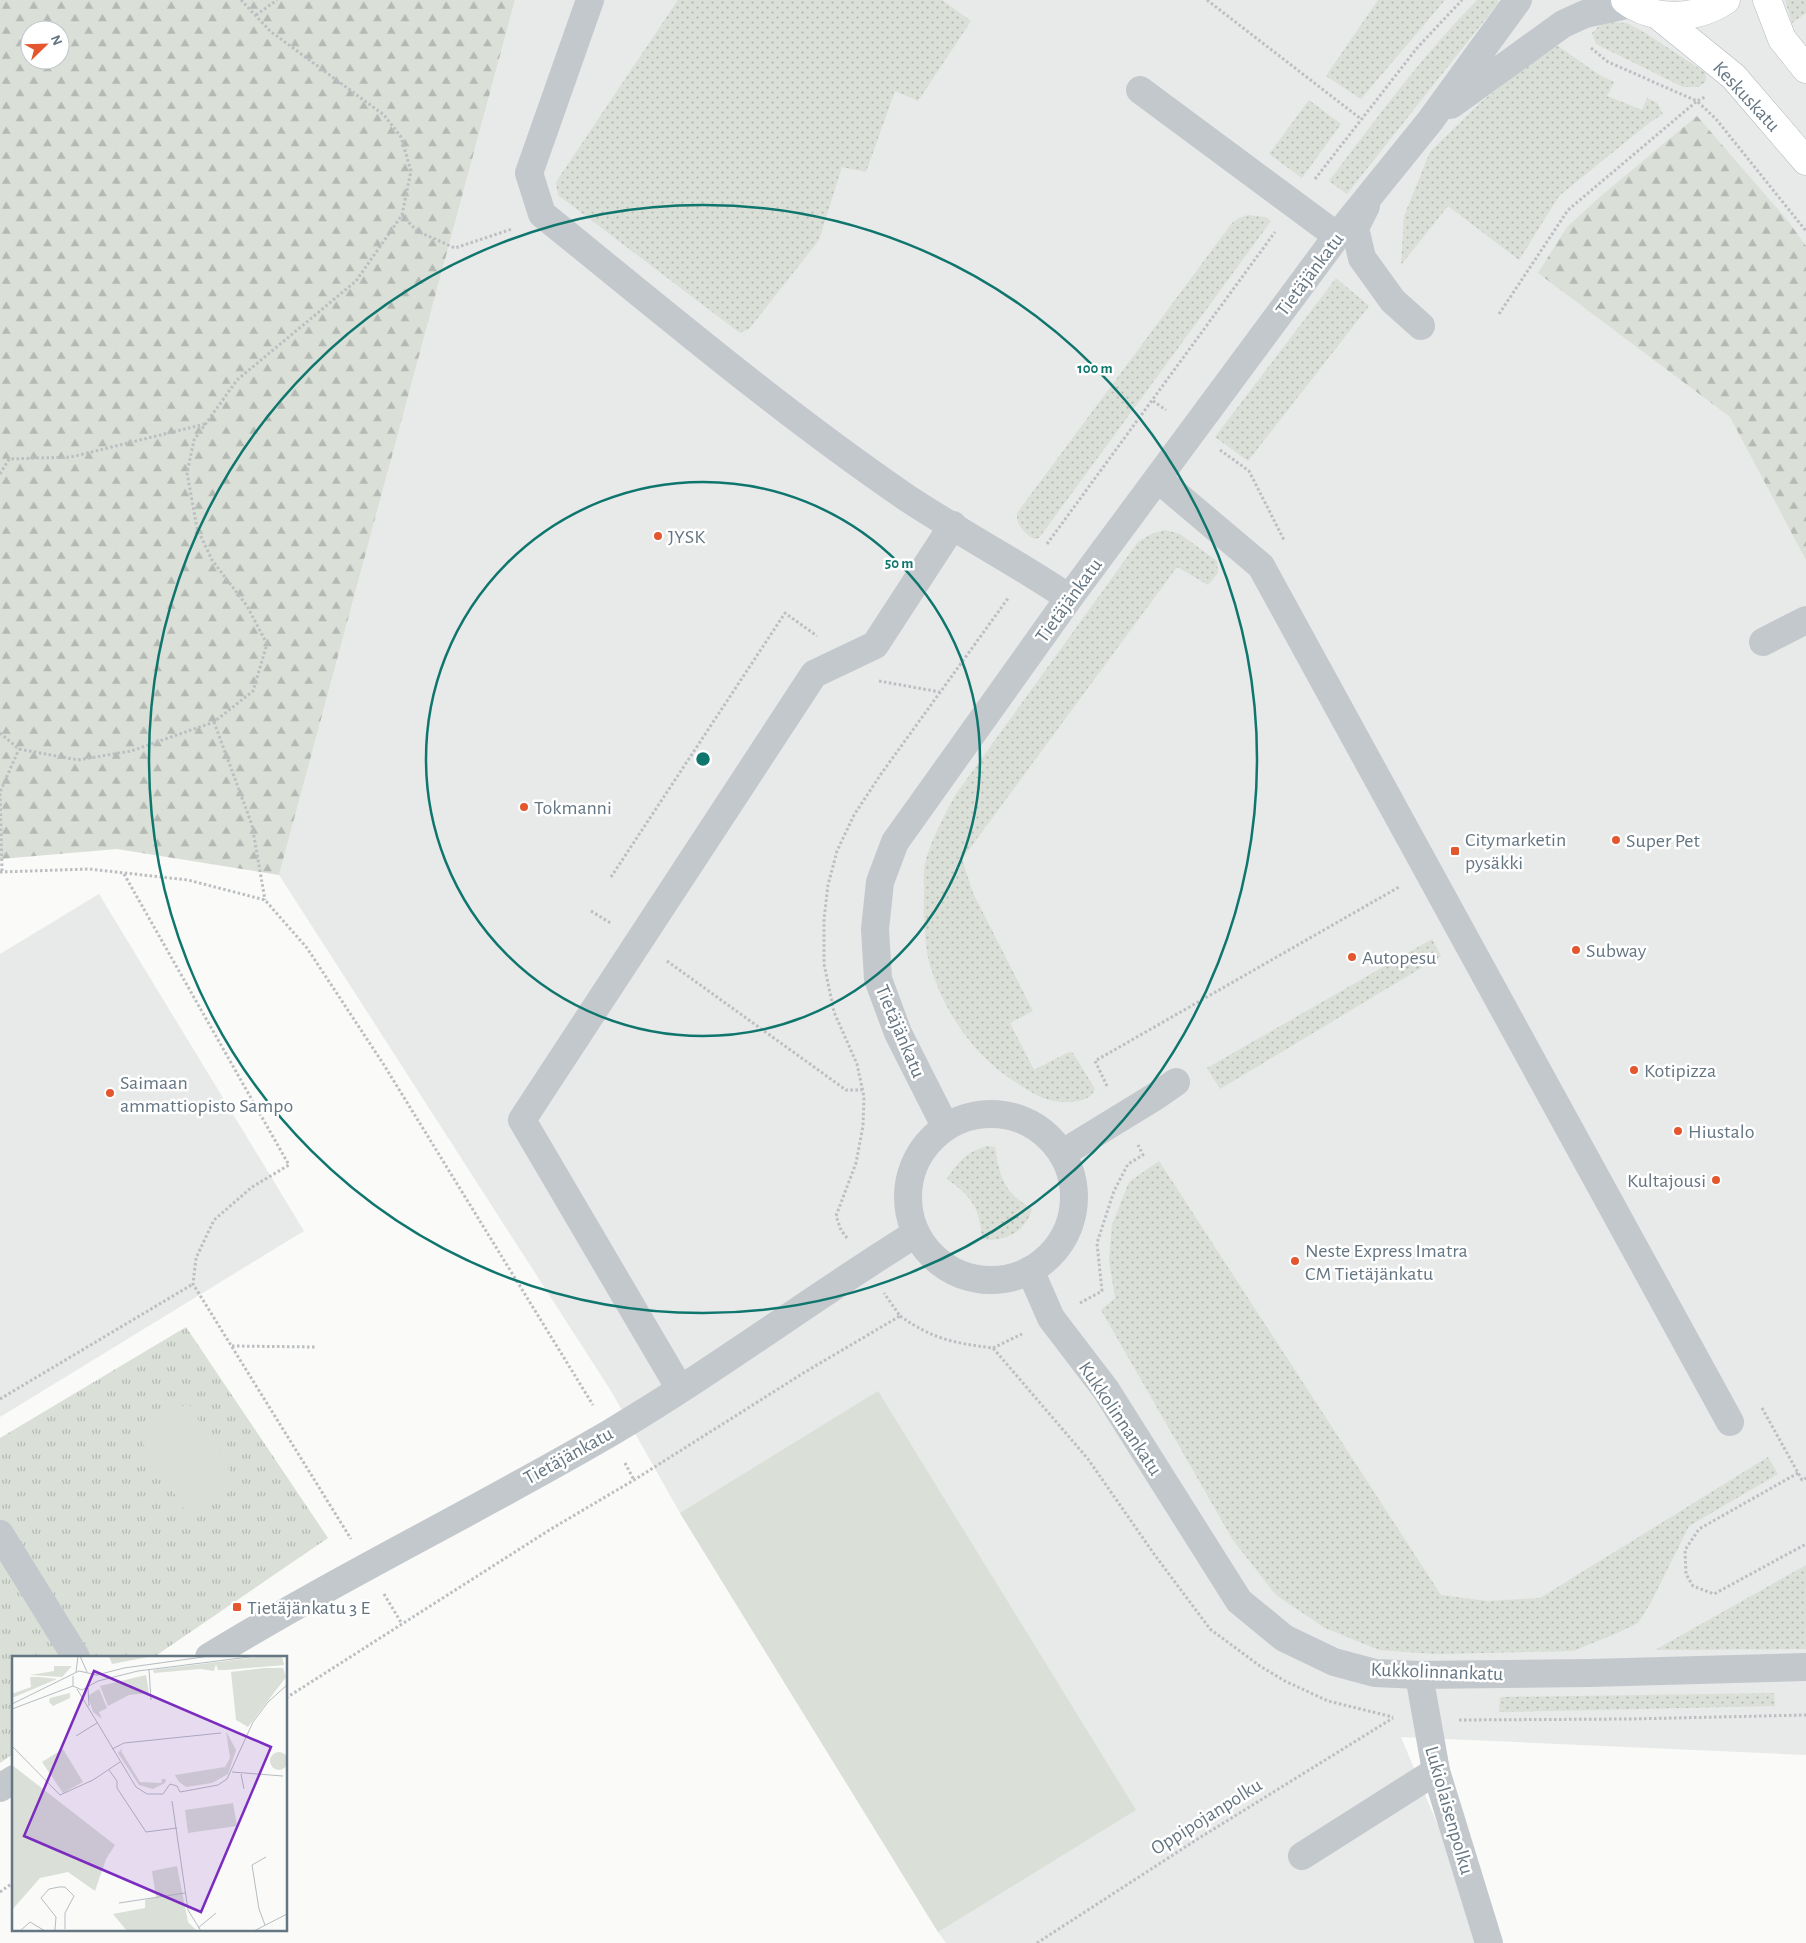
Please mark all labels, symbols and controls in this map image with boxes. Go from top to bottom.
north arrow [20,20,70,70]
text: N [48,33,64,48]
street label: Keskuskatu [1709,58,1784,136]
street label: Tietäjänkatu [1272,229,1347,320]
text: 100 m [1077,361,1113,376]
place label: JYSK [668,527,705,547]
marker: JYSK [652,530,664,542]
street label: Tietäjänkatu [1032,555,1106,646]
text: 50 m [885,556,913,571]
centre of rings [694,750,712,768]
place label: Tokmanni [534,798,612,818]
marker: Tokmanni [518,801,530,813]
place label: Citymarketin pysäkki [1465,830,1566,873]
place label: Super Pet [1626,831,1701,851]
marker: Super Pet [1610,834,1622,846]
marker: Citymarketin pysäkki [1449,845,1461,857]
place label: Subway [1586,941,1647,961]
marker: Subway [1570,944,1582,956]
place label: Autopesu [1362,948,1436,968]
marker: Autopesu [1346,951,1358,963]
street label: Tietäjänkatu [872,982,929,1081]
place label: Kotipizza [1644,1061,1716,1081]
marker: Kotipizza [1628,1064,1640,1076]
place label: Saimaan ammattiopisto Sampo [120,1073,293,1116]
marker: Saimaan ammattiopisto Sampo [104,1087,116,1099]
place label: Hiustalo [1688,1122,1755,1142]
marker: Hiustalo [1672,1125,1684,1137]
place label: Kultajousi [1627,1171,1706,1191]
marker: Kultajousi [1710,1174,1722,1186]
place label: Neste Express Imatra CM Tietäjänkatu [1305,1241,1468,1284]
marker: Neste Express Imatra CM Tietäjänkatu [1289,1255,1301,1267]
street label: Kukkolinnankatu [1075,1358,1166,1479]
street label: Tietäjänkatu [520,1423,616,1489]
place label: Tietäjänkatu 3 E [247,1598,371,1618]
marker: Tietäjänkatu 3 E [231,1601,243,1613]
inset map [12,1656,288,1930]
street label: Kukkolinnankatu [1370,1660,1504,1684]
street label: Lukiolaisenpolku [1421,1744,1477,1877]
street label: Oppipojanpolku [1147,1775,1266,1859]

